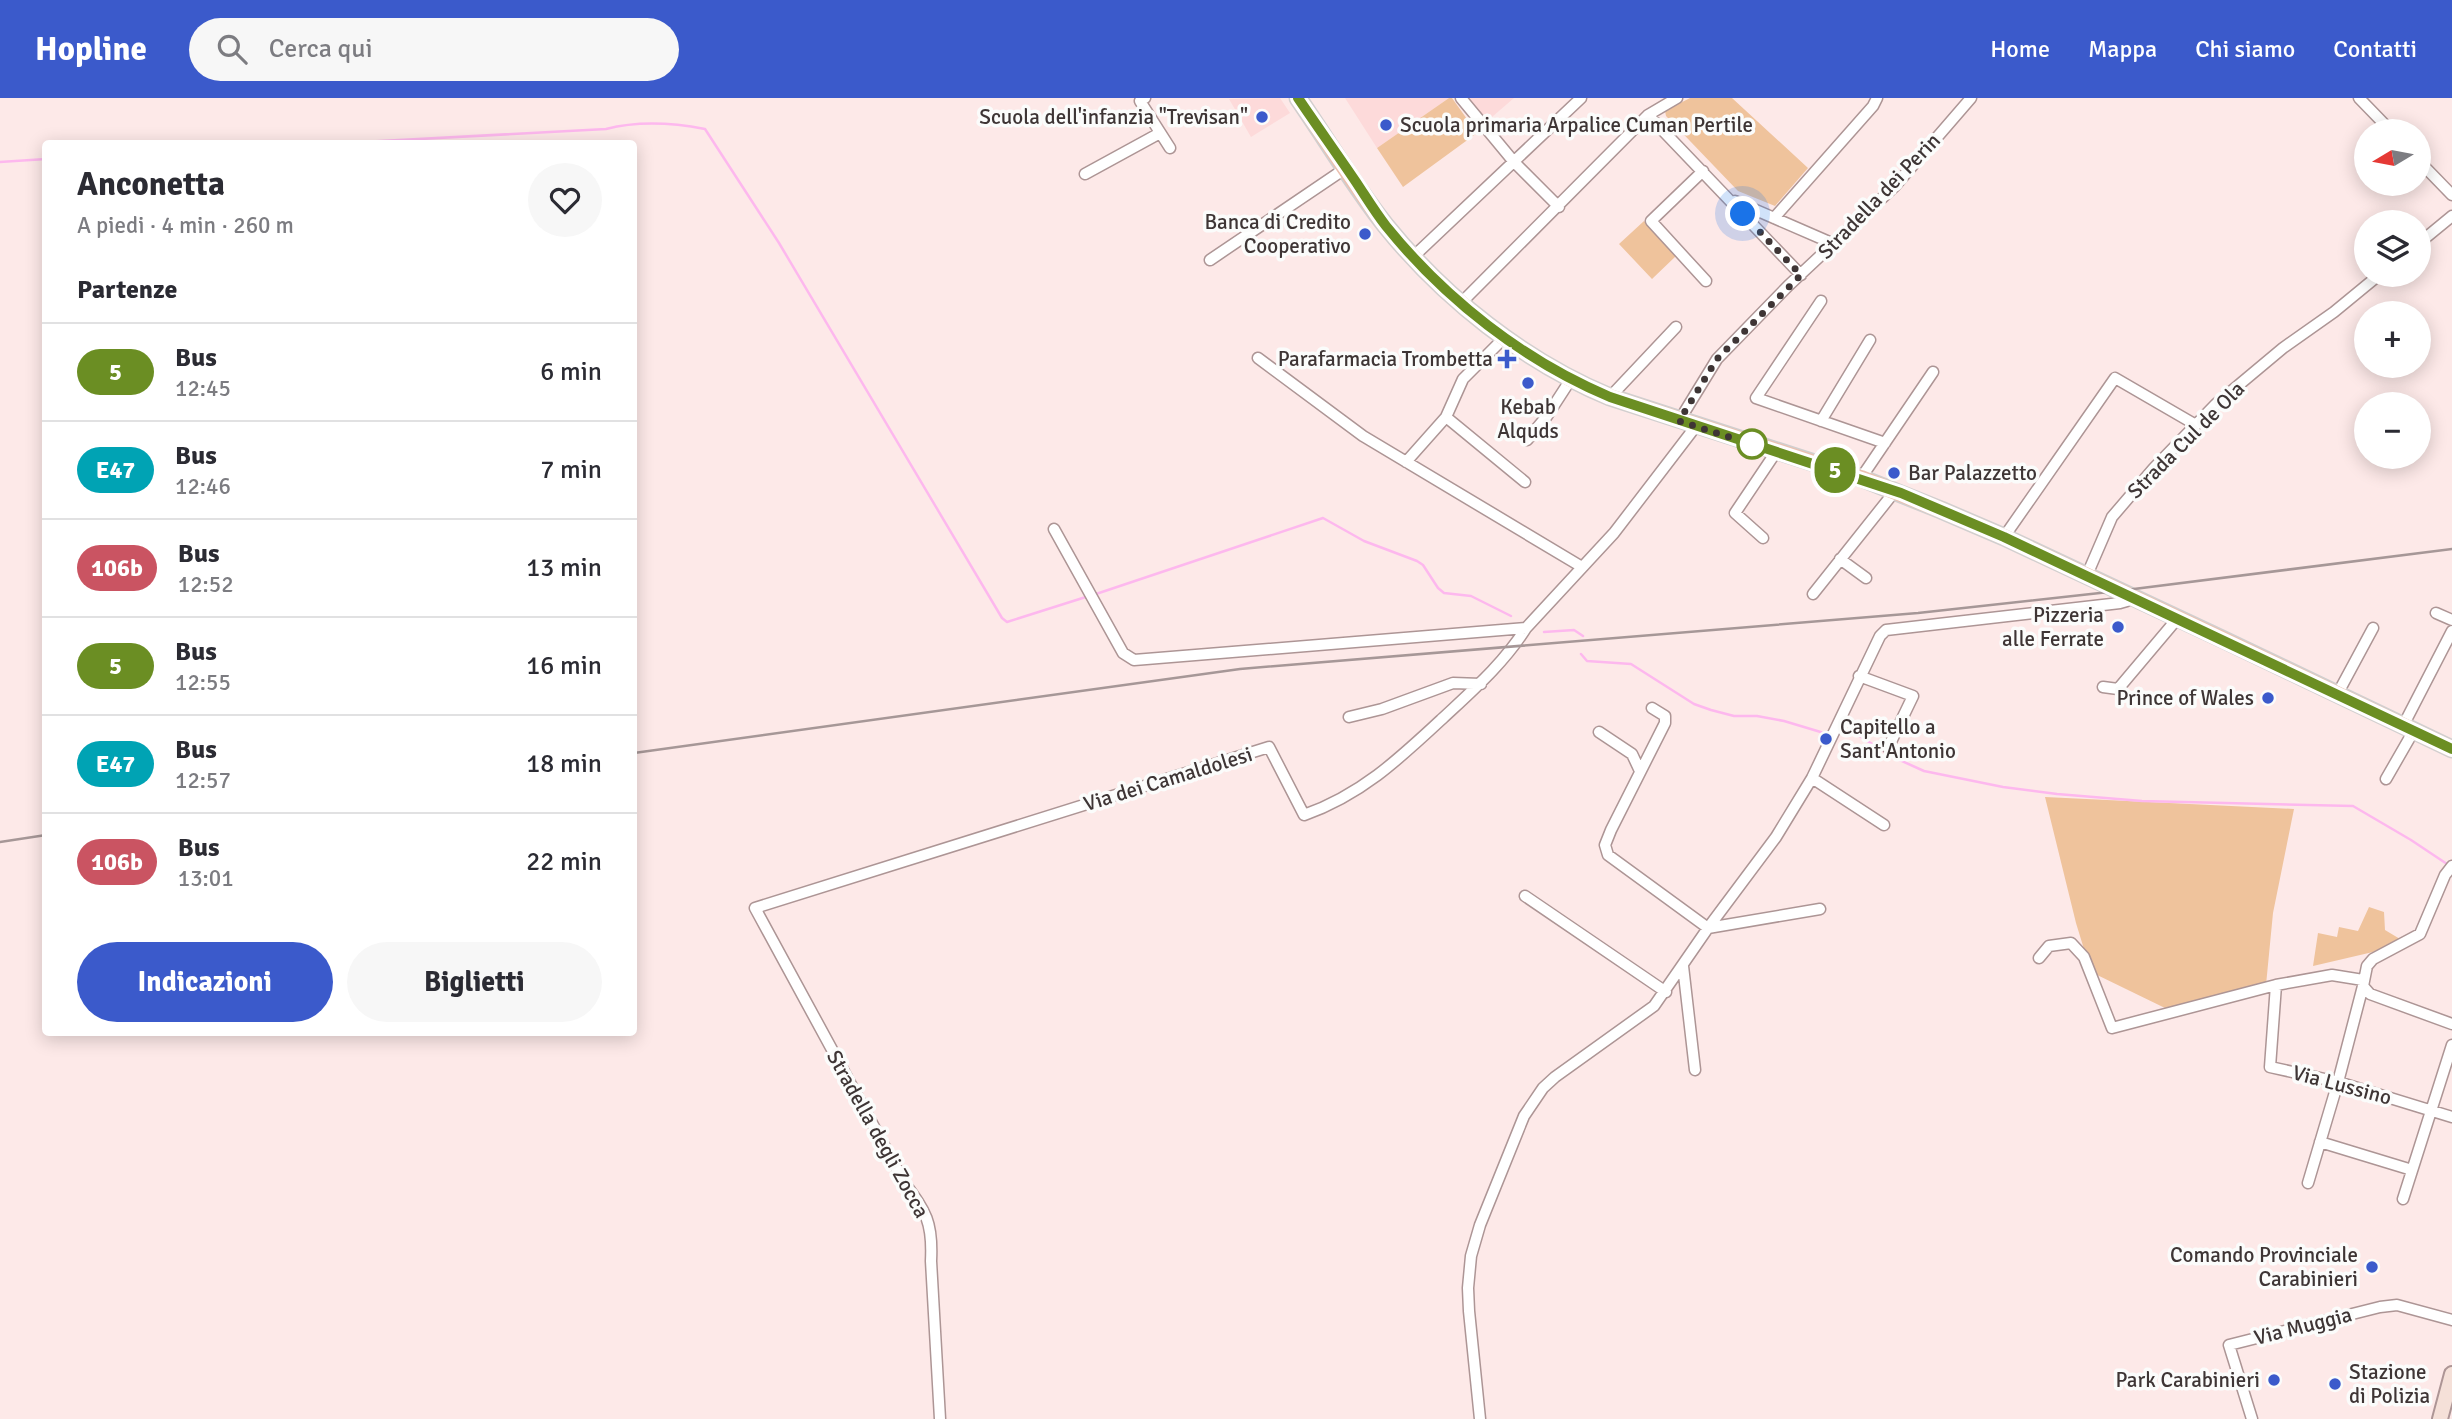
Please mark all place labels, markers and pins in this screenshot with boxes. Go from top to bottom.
place label: Scuola dell'infanzia "Trevisan" [979,104,1248,130]
marker: Scuola dell'infanzia "Trevisan" [1254,109,1270,125]
place label: Scuola primaria Arpalice Cuman Pertile [1400,112,1753,138]
marker: Scuola primaria Arpalice Cuman Pertile [1378,117,1394,133]
place label: Banca di Credito Cooperativo [1204,209,1351,259]
marker: Banca di Credito Cooperativo [1357,226,1373,242]
place label: Parafarmacia Trombetta [1278,346,1493,372]
marker: Parafarmacia Trombetta [1499,351,1515,367]
marker: Kebab Alquds [1520,375,1536,391]
place label: Kebab Alquds [1497,394,1559,444]
unlabelled marker [1737,429,1767,459]
place label: Bar Palazzetto [1908,460,2037,486]
marker: Bar Palazzetto [1886,465,1902,481]
place label: Pizzeria alle Ferrate [2002,602,2104,652]
marker: Pizzeria alle Ferrate [2110,619,2126,635]
place label: Prince of Wales [2116,685,2254,711]
marker: Prince of Wales [2260,690,2276,706]
place label: Capitello a Sant'Antonio [1840,714,1956,764]
marker: Capitello a Sant'Antonio [1818,731,1834,747]
place label: Comando Provinciale Carabinieri [2170,1242,2358,1292]
marker: Comando Provinciale Carabinieri [2364,1259,2380,1275]
place label: Stazione di Polizia [2349,1359,2430,1409]
place label: Park Carabinieri [2115,1367,2260,1393]
marker: Park Carabinieri [2266,1372,2282,1388]
marker: Stazione di Polizia [2327,1376,2343,1392]

